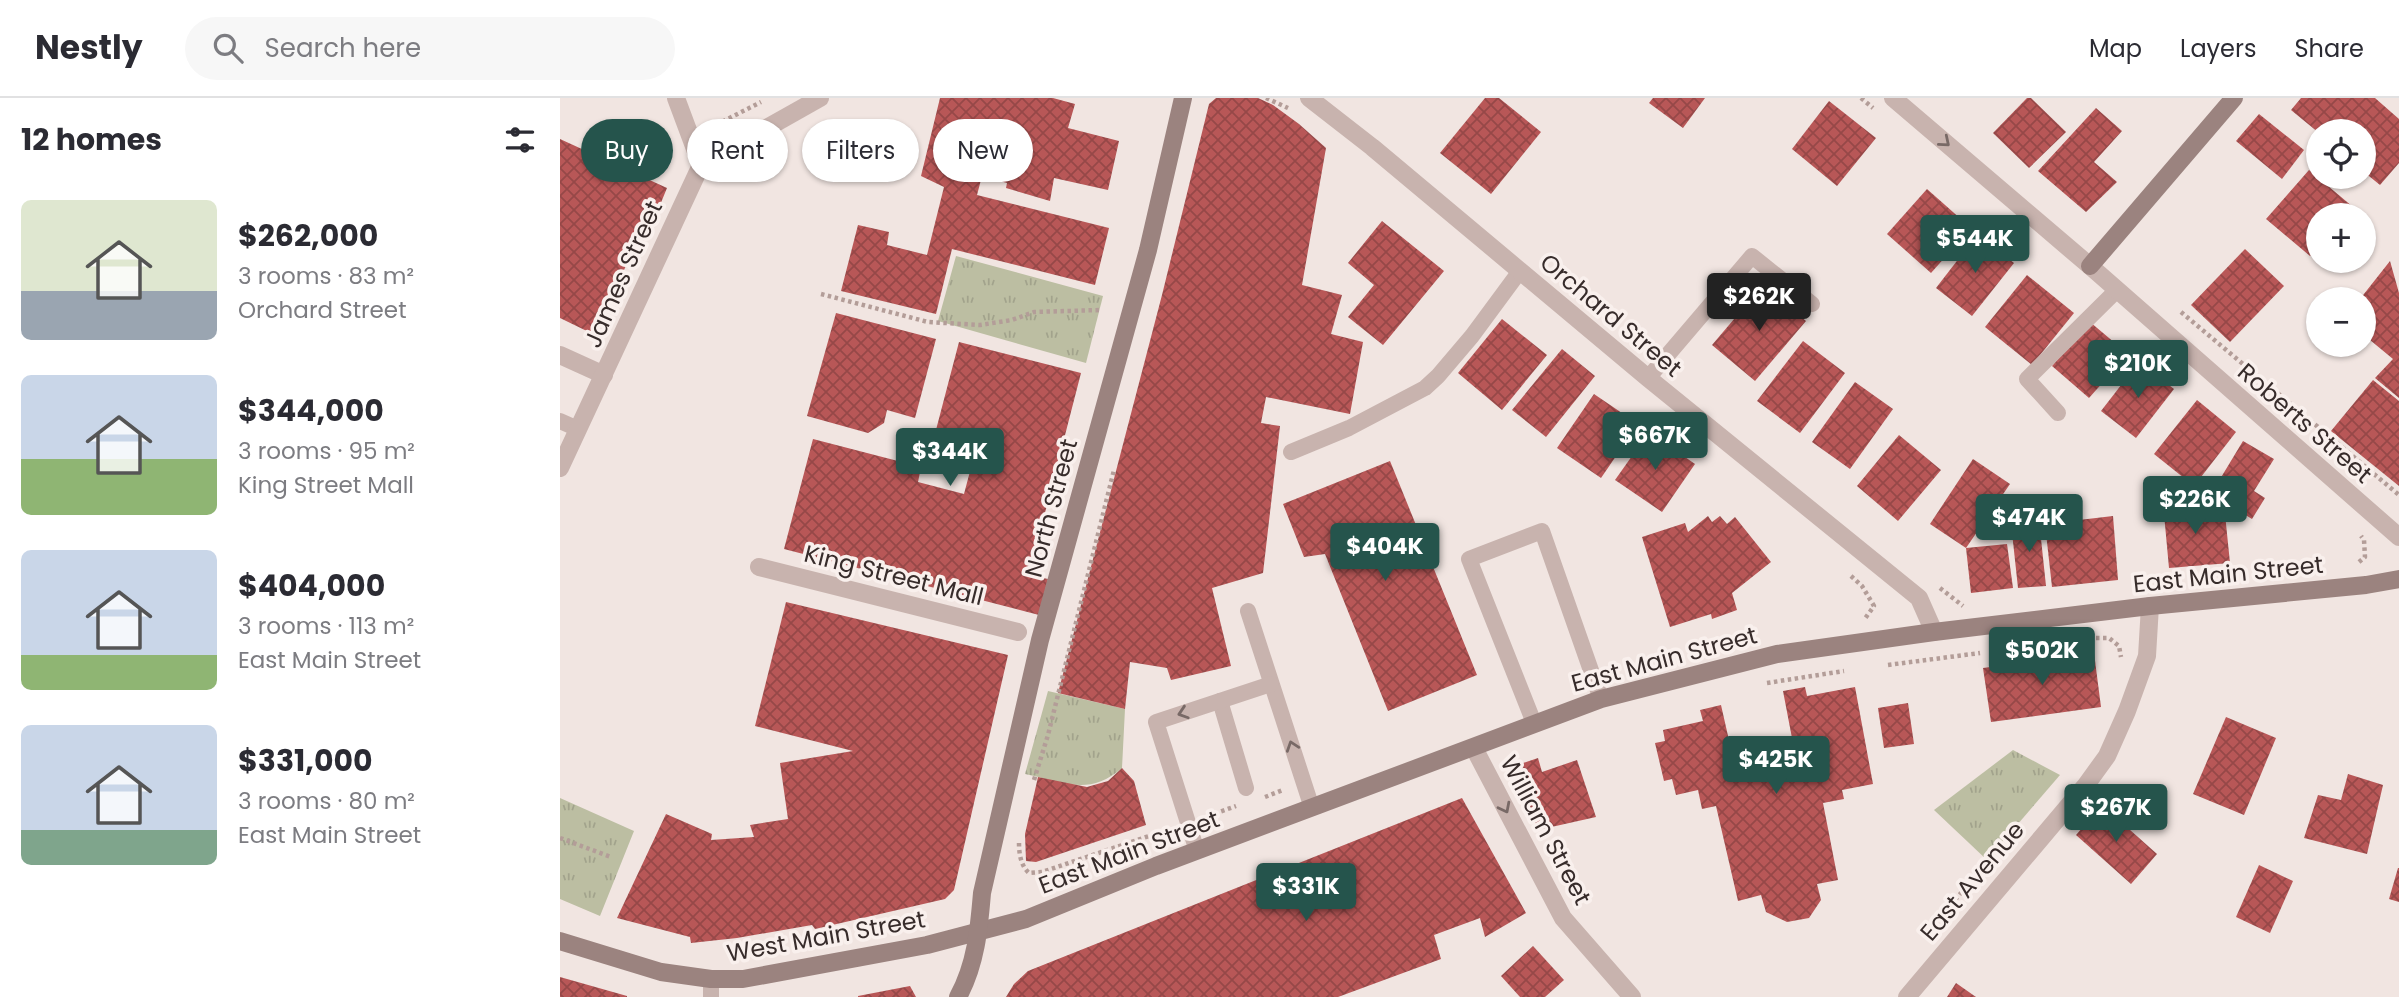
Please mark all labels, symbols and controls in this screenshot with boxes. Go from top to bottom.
search box [185,17,675,80]
text: Nestly [35,24,143,71]
icon: search [209,29,247,67]
text: Search here [265,30,421,66]
text: Map [2089,32,2142,65]
text: Layers [2180,32,2256,65]
text: Share [2294,32,2364,65]
text: 12 homes [21,118,162,161]
chip: Buy [581,119,673,182]
chip: Rent [687,119,788,182]
chip: Filters [802,119,919,182]
chip: New [933,119,1033,182]
map controls [2306,119,2376,357]
button: locate [2306,119,2376,189]
icon: filters [501,121,539,159]
one-way arrow [1937,134,1950,146]
street label: James Street [576,195,670,353]
button: + [2306,203,2376,273]
text: $262,000 [238,214,378,257]
pin: $544K [1926,216,2024,275]
text: $544K [1936,222,2014,254]
icon: home [77,228,161,312]
street label: Orchard Street [1533,246,1689,384]
text: 3 rooms · 83 m² [238,260,414,292]
pin: $262K [1710,274,1808,333]
text: $262K [1723,280,1795,312]
button: − [2306,287,2376,357]
text: Orchard Street [238,294,407,326]
pin: $210K [2089,341,2187,400]
text: $210K [2104,347,2172,379]
street label: Roberts Street [2231,355,2379,491]
text: $344,000 [238,389,384,432]
icon: home [77,403,161,487]
pin: $667K [1606,412,1704,472]
text: $667K [1619,419,1691,451]
pin: $344K [901,428,999,488]
text: 3 rooms · 95 m² [238,435,415,467]
text: $344K [912,435,988,467]
street label: North Street [1017,435,1085,581]
text: King Street Mall [238,469,414,501]
pin: $226K [2146,476,2244,536]
text: $226K [2159,483,2231,515]
pin: $474K [1980,494,2078,554]
text: $474K [1992,501,2066,533]
pin: $404K [1336,524,1434,583]
text: $404K [1346,530,1424,562]
street label: King Street Mall [801,537,987,613]
street label: East Main Street [2131,548,2325,600]
text: $404,000 [238,564,385,607]
icon: home [77,578,161,662]
text: 3 rooms · 113 m² [238,610,414,642]
street label: East Main Street [1567,618,1761,700]
pin: $502K [1993,628,2091,687]
text: $502K [2005,634,2079,666]
text: East Main Street [238,644,421,676]
one-way arrow [1177,705,1189,719]
pin: $425K [1727,736,1825,796]
text: $331,000 [238,739,373,782]
one-way arrow [1286,740,1300,752]
text: $425K [1739,743,1813,775]
street label: William Street [1493,750,1599,910]
icon: home [77,753,161,837]
pin: $267K [2067,784,2165,844]
text: 3 rooms · 80 m² [238,785,415,817]
text: $267K [2080,791,2152,823]
one-way arrow [1497,801,1511,813]
street label: East Main Street [1034,802,1224,902]
street label: East Avenue [1912,814,2032,948]
text: East Main Street [238,819,421,851]
pin: $331K [1257,864,1355,923]
text: $331K [1272,870,1340,902]
street label: West Main Street [724,902,928,970]

